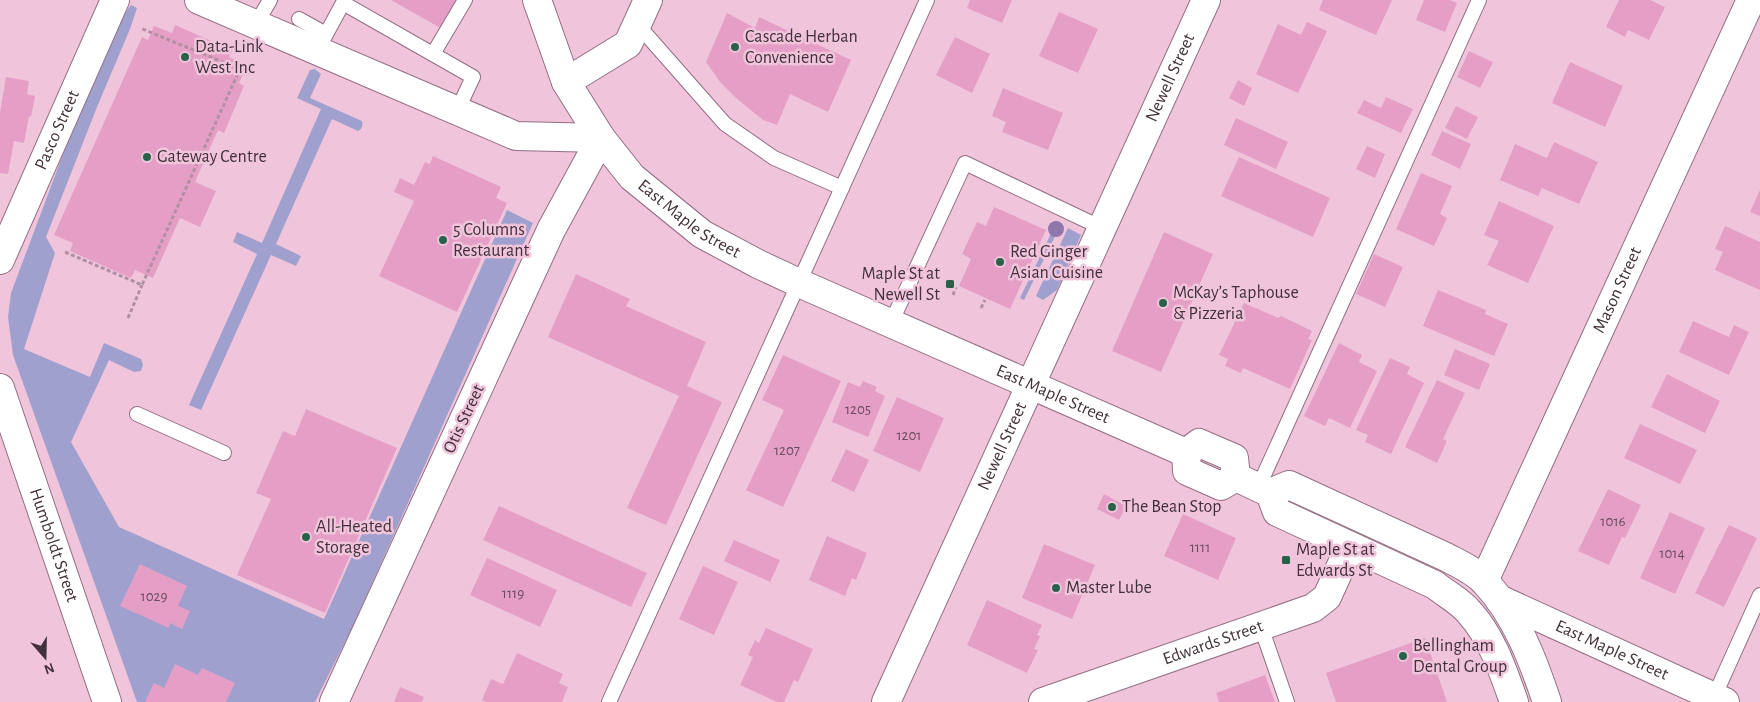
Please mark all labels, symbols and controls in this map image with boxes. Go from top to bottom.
place label: Cascade Herban Convenience [745,28,858,67]
street label: Newell Street [1143,31,1198,125]
place label: Data-Link West Inc [195,38,264,77]
marker: Cascade Herban Convenience [729,41,741,53]
marker: Data-Link West Inc [179,51,191,63]
street label: Pasco Street [32,87,83,173]
place label: Gateway Centre [157,148,267,166]
marker: Gateway Centre [141,151,153,163]
street label: East Maple Street [634,177,743,262]
place label: 5 Columns Restaurant [453,221,529,260]
marker: 5 Columns Restaurant [437,234,449,246]
place label: Red Ginger Asian Cuisine [1010,243,1103,282]
street label: Mason Street [1590,244,1645,336]
marker: Red Ginger Asian Cuisine [994,256,1006,268]
place label: Maple St at Newell St [862,265,940,304]
marker: Maple St at Newell St [944,278,956,290]
place label: McKay’s Taphouse & Pizzeria [1173,284,1299,323]
marker: McKay’s Taphouse & Pizzeria [1157,297,1169,309]
street label: East Maple Street [993,362,1112,427]
street label: Otis Street [440,382,488,456]
street label: Newell Street [975,399,1030,493]
house number: 1205 [845,402,871,417]
house number: 1201 [896,428,922,443]
house number: 1207 [774,443,800,458]
street label: Humboldt Street [26,486,81,604]
place label: The Bean Stop [1122,498,1221,516]
marker: The Bean Stop [1106,501,1118,513]
house number: 1016 [1600,514,1626,529]
place label: All-Heated Storage [316,518,392,557]
marker: All-Heated Storage [300,531,312,543]
house number: 1111 [1190,540,1210,555]
place label: Maple St at Edwards St [1296,541,1375,580]
house number: 1014 [1659,546,1685,561]
marker: Maple St at Edwards St [1280,554,1292,566]
place label: Master Lube [1066,579,1152,597]
marker: Master Lube [1050,582,1062,594]
house number: 1119 [502,586,524,601]
house number: 1029 [141,589,167,604]
street label: Edwards Street [1161,617,1266,669]
street label: East Maple Street [1553,617,1671,684]
north arrow [20,632,70,682]
place label: Bellingham Dental Group [1413,637,1507,676]
marker: Bellingham Dental Group [1397,650,1409,662]
text: N [42,660,56,677]

